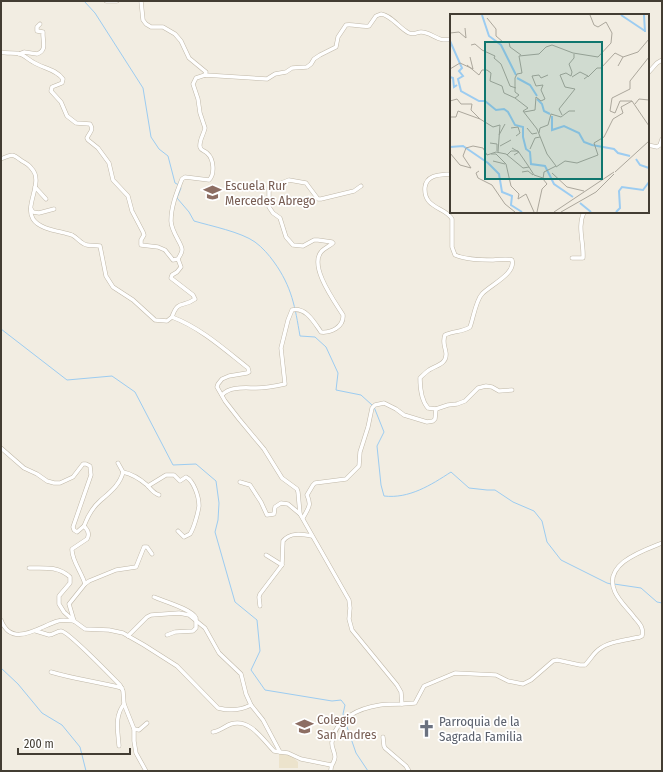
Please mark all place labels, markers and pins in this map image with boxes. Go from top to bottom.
place label: Escuela Rur Mercedes Abrego [225,178,316,208]
school or university icon: Escuela Rur Mercedes Abrego [202,182,222,202]
place label: Colegio San Andres [317,712,377,742]
place label: Parroquia de la Sagrada Familia [439,714,522,744]
school or university icon: Colegio San Andres [294,716,314,736]
church icon: Parroquia de la Sagrada Familia [416,718,436,738]

